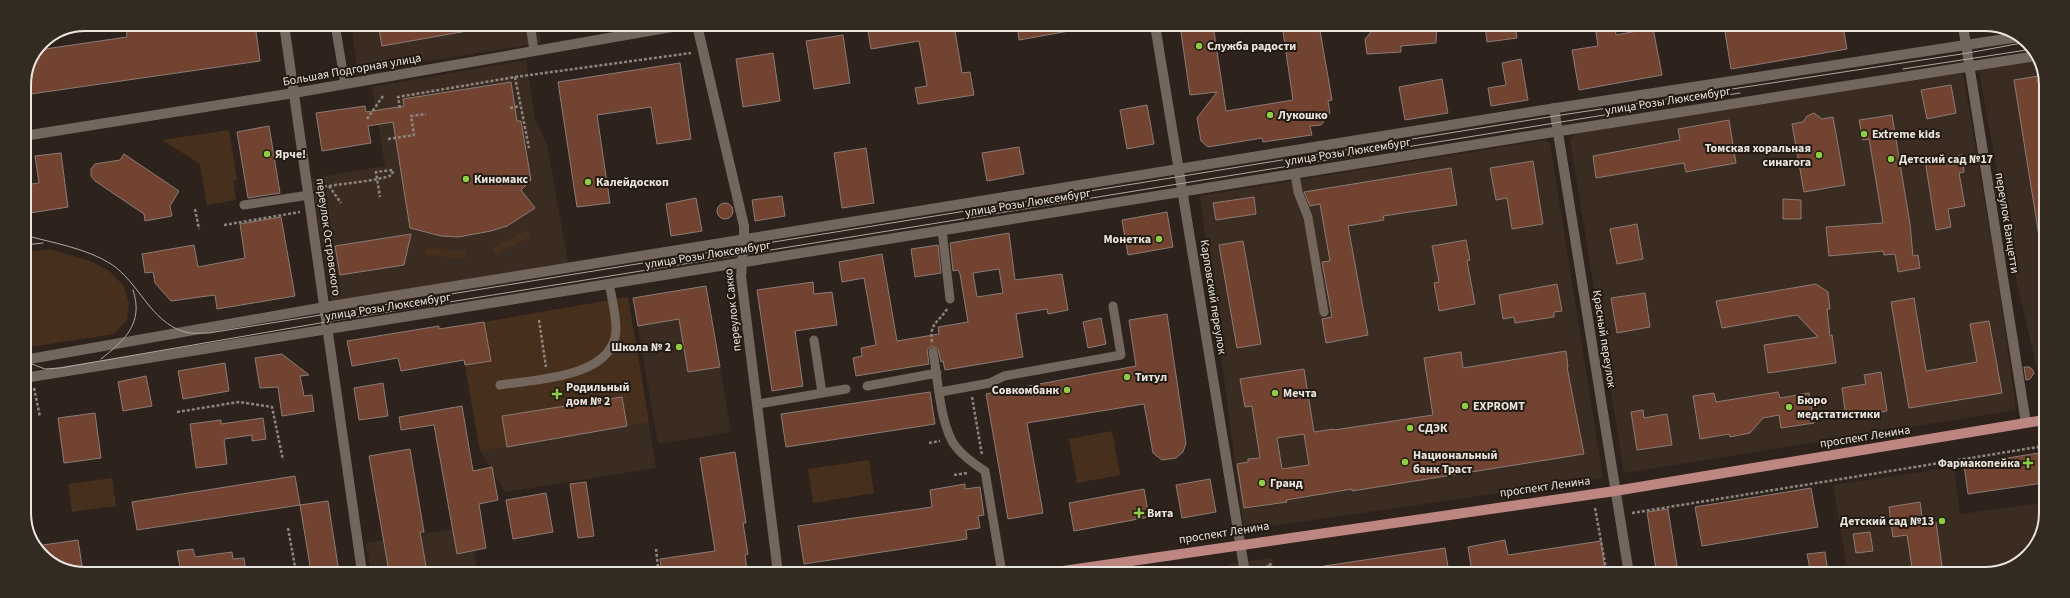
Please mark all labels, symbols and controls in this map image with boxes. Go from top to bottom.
place label: Служба радости [1207,38,1296,55]
marker: Служба радости [1194,41,1204,51]
street label: Большая Подгорная улица [281,49,423,91]
street label: улица Розы Люксембург [1604,83,1732,119]
place label: Лукошко [1277,107,1328,124]
marker: Лукошко [1265,110,1275,120]
place label: Extreme kids [1872,126,1940,143]
marker: Extreme kids [1859,129,1869,139]
street label: улица Розы Люксембург [1284,134,1412,170]
place label: Томская хоральная синагога [1705,140,1811,171]
place label: Ярче! [275,146,306,163]
marker: Ярче! [262,149,272,159]
marker: Томская хоральная синагога [1814,150,1824,160]
place label: Детский сад №17 [1899,151,1993,168]
marker: Детский сад №17 [1886,154,1896,164]
place label: Киномакс [474,171,529,188]
street label: переулок Ванцетти [1991,171,2023,275]
marker: Киномакс [461,174,471,184]
place label: Калейдоскоп [596,174,669,191]
street label: переулок Островского [311,177,345,297]
marker: Калейдоскоп [583,177,593,187]
street label: улица Розы Люксембург [964,185,1092,221]
place label: Монетка [1103,231,1151,248]
marker: Монетка [1154,234,1164,244]
street label: улица Розы Люксембург [644,237,772,273]
street label: Карповский переулок [1196,238,1230,356]
street label: переулок Сакко [720,268,746,352]
street label: улица Розы Люксембург [324,289,452,325]
street label: Красный переулок [1588,289,1620,389]
place label: Школа № 2 [611,339,671,356]
marker: Школа № 2 [674,342,684,352]
place label: Титул [1135,369,1167,386]
marker: Титул [1122,372,1132,382]
place label: Родильный дом № 2 [566,379,629,410]
place label: Совкомбанк [992,382,1059,399]
marker: Совкомбанк [1062,385,1072,395]
place label: Мечта [1283,385,1317,402]
marker: Родильный дом № 2 [551,388,563,400]
marker: Мечта [1270,388,1280,398]
place label: Бюро медстатистики [1797,392,1880,423]
place label: EXPROMT [1473,398,1525,415]
marker: EXPROMT [1460,401,1470,411]
marker: Бюро медстатистики [1784,402,1794,412]
place label: СДЭК [1418,420,1448,437]
street label: проспект Ленина [1819,421,1911,453]
marker: СДЭК [1405,423,1415,433]
place label: Национальный банк Траст [1413,447,1497,478]
place label: Фармакопейка [1938,455,2020,472]
marker: Национальный банк Траст [1400,457,1410,467]
marker: Фармакопейка [2023,458,2033,468]
street label: проспект Ленина [1499,472,1591,502]
place label: Гранд [1270,475,1303,492]
marker: Гранд [1257,478,1267,488]
place label: Вита [1147,505,1173,522]
marker: Вита [1134,508,1144,518]
place label: Детский сад №13 [1840,513,1934,530]
marker: Детский сад №13 [1937,516,1947,526]
street label: проспект Ленина [1178,517,1270,549]

